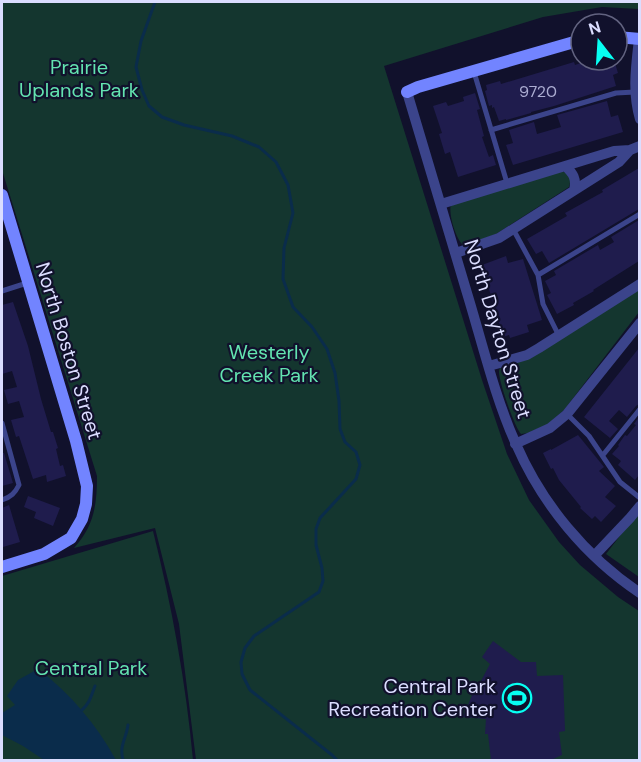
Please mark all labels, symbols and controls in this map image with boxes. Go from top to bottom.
north arrow [569,12,629,72]
text: N [586,16,603,40]
park label: Prairie Uplands Park [19,54,139,103]
house number: 9720 [519,81,557,102]
street label: North Dayton Street [458,236,538,422]
street label: North Boston Street [30,259,108,443]
park label: Westerly Creek Park [220,339,318,388]
park label: Central Park [35,655,147,681]
place label: Central Park Recreation Center [328,673,496,722]
sports icon: Central Park Recreation Center [501,682,533,714]

